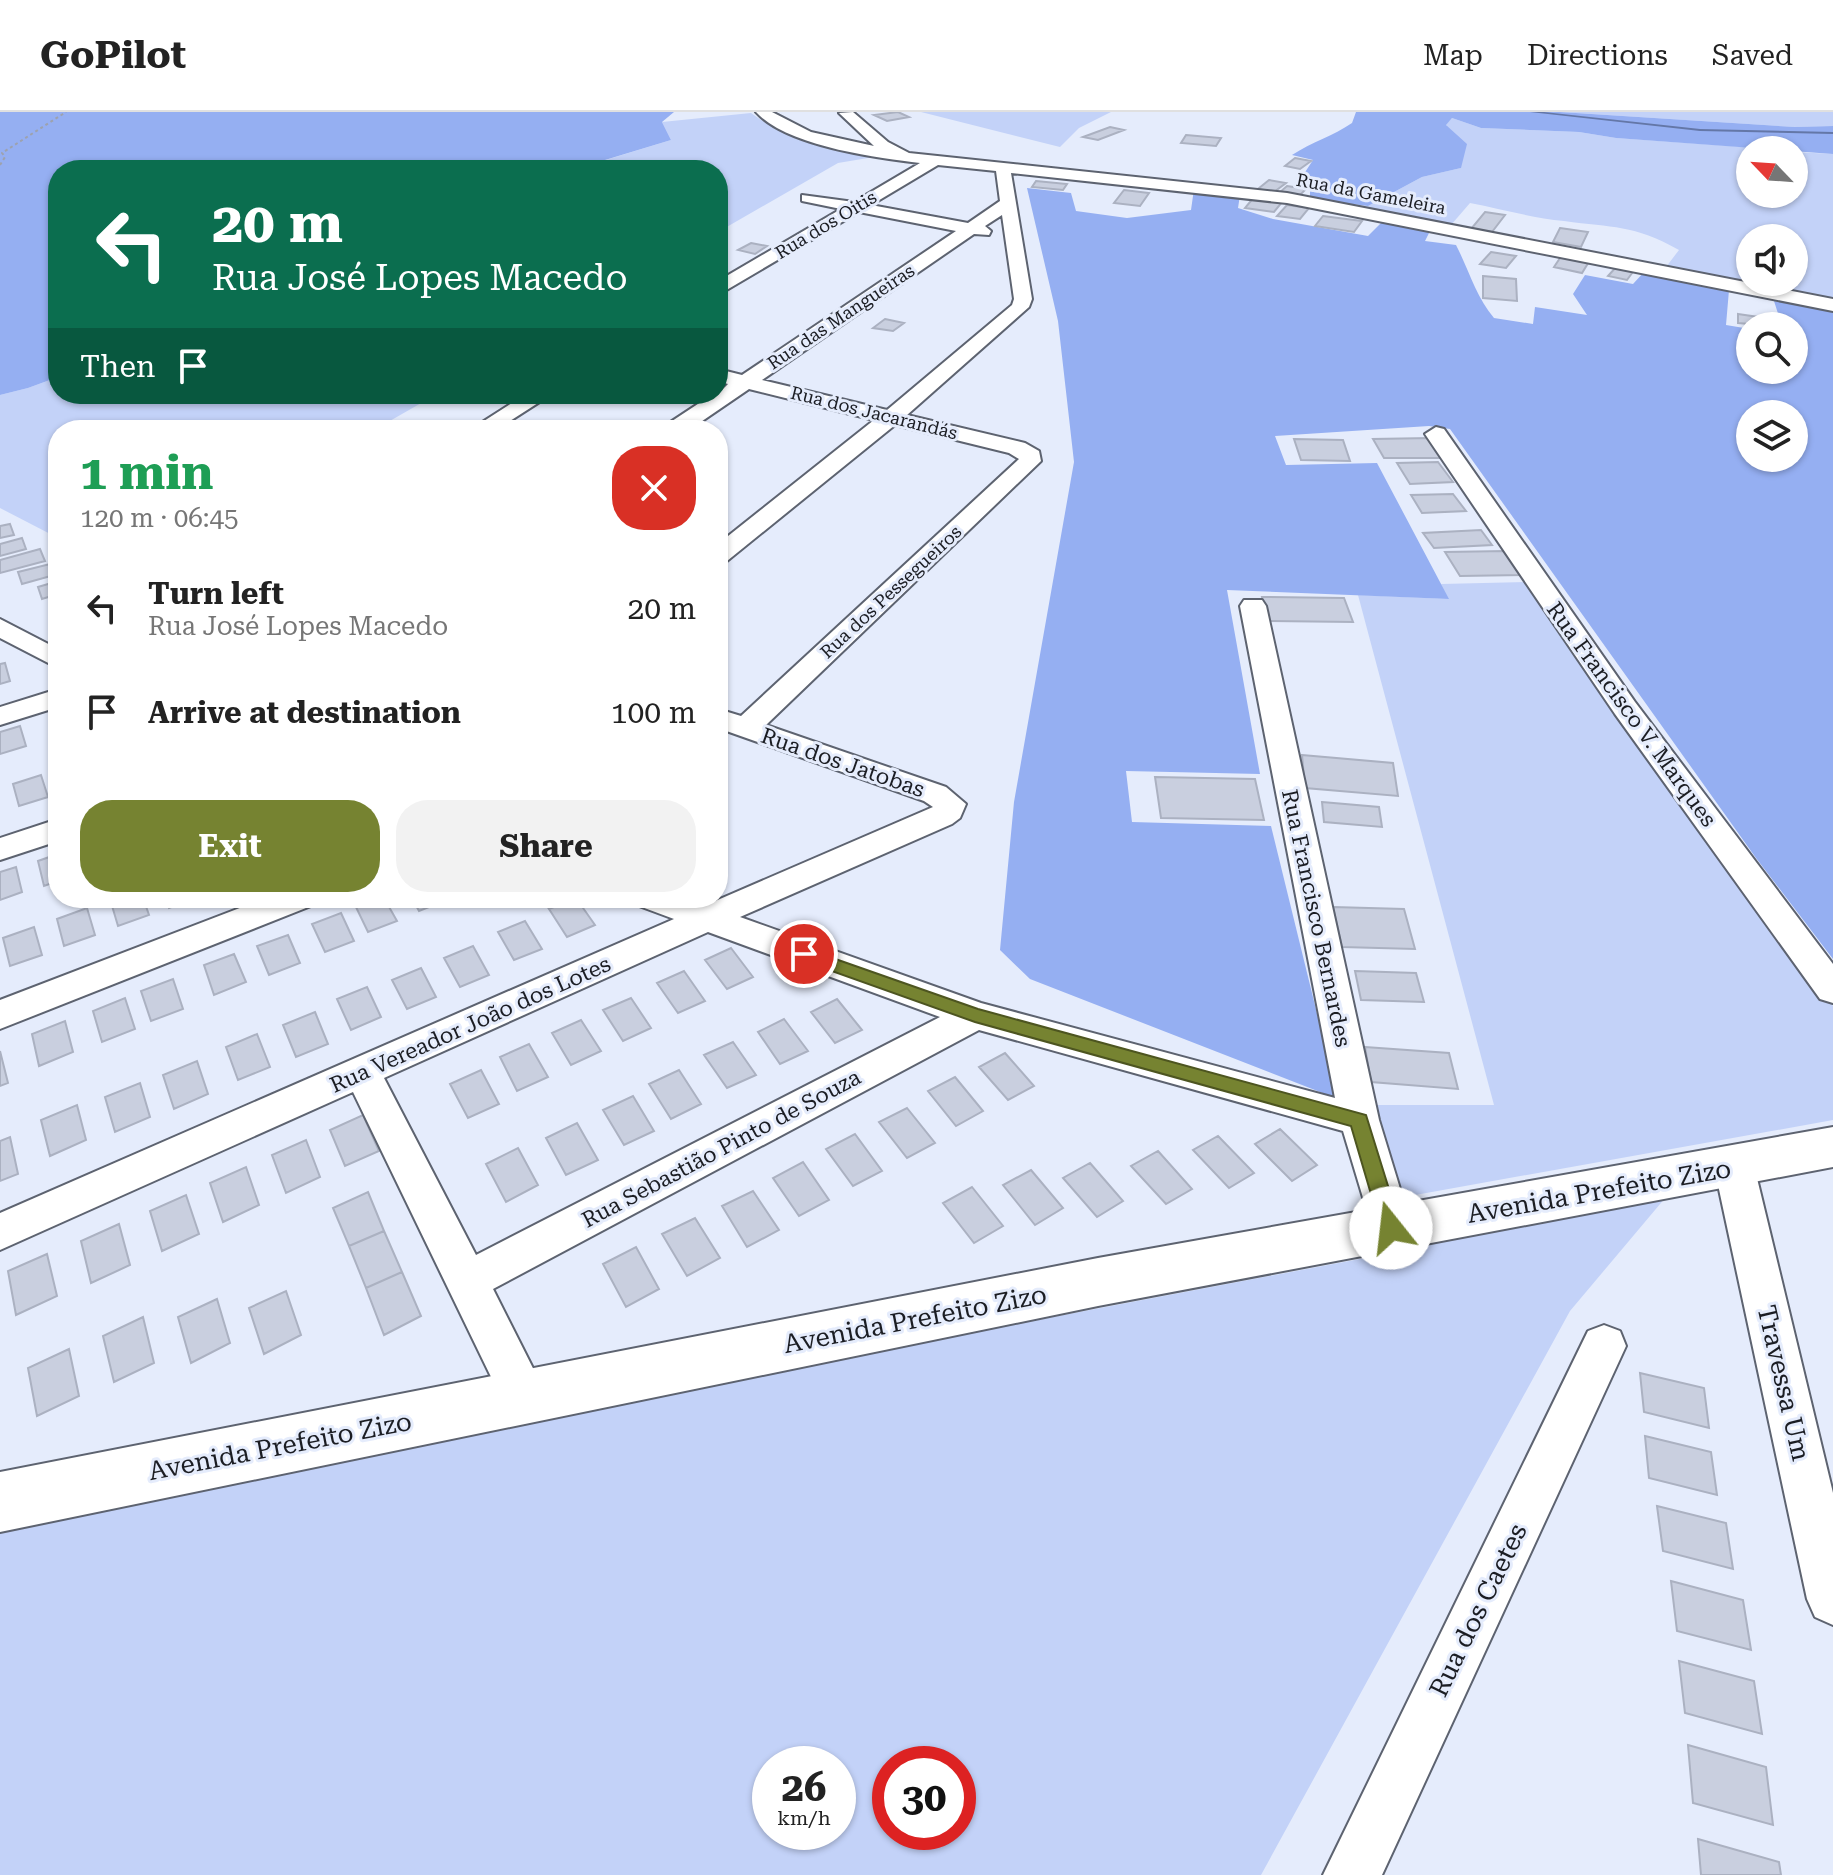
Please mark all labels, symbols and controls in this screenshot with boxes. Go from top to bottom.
text: GoPilot [40,33,186,77]
text: Map [1423,39,1483,72]
text: Directions [1527,39,1668,72]
text: Saved [1712,39,1793,72]
north arrow [1736,136,1808,208]
map controls [1736,136,1808,472]
street label: Rua da Gameleira [1295,169,1448,218]
street label: Rua dos Oitis [771,186,880,263]
text: 20 m [212,190,343,256]
icon: left [80,192,184,296]
button: sound [1736,224,1808,296]
text: Rua José Lopes Macedo [212,257,628,299]
street label: Rua das Mangueiras [763,259,918,374]
button: search [1736,312,1808,384]
icon: arrive [171,344,215,388]
text: Then [80,349,155,384]
street label: Rua dos Jacarandás [789,382,960,443]
button: layers [1736,400,1808,472]
text: 1 min [80,445,213,501]
button: close [612,446,696,530]
text: 120 m · 06:45 [80,503,239,533]
street label: Rua dos Pessegueiros [816,521,965,662]
text: Turn left [148,576,284,611]
icon: left [80,586,124,630]
text: 20 m [627,591,696,626]
street label: Rua Francisco V. Marques [1542,597,1721,831]
text: Rua José Lopes Macedo [148,611,448,641]
icon: arrive [80,690,124,734]
text: Arrive at destination [148,695,461,730]
text: 100 m [611,695,696,730]
street label: Rua dos Jatobas [758,723,928,802]
street label: Rua Francisco Bernardes [1277,787,1356,1049]
button: Exit [80,800,380,892]
button: Share [396,800,696,892]
pin [770,920,838,988]
icon: arrive [782,932,826,976]
street label: Rua Vereador João dos Lotes [326,951,614,1098]
street label: Rua Sebastião Pinto de Souza [578,1064,865,1233]
street label: Avenida Prefeito Zizo [1465,1153,1733,1229]
position arrow [1349,1186,1433,1270]
street label: Avenida Prefeito Zizo [781,1279,1049,1359]
street label: Travessa Um [1752,1302,1817,1464]
street label: Avenida Prefeito Zizo [146,1406,414,1486]
street label: Rua dos Caetes [1423,1519,1533,1701]
speed limit sign: 30 [872,1746,976,1850]
text: 26 [782,1764,826,1811]
text: km/h [777,1806,831,1830]

